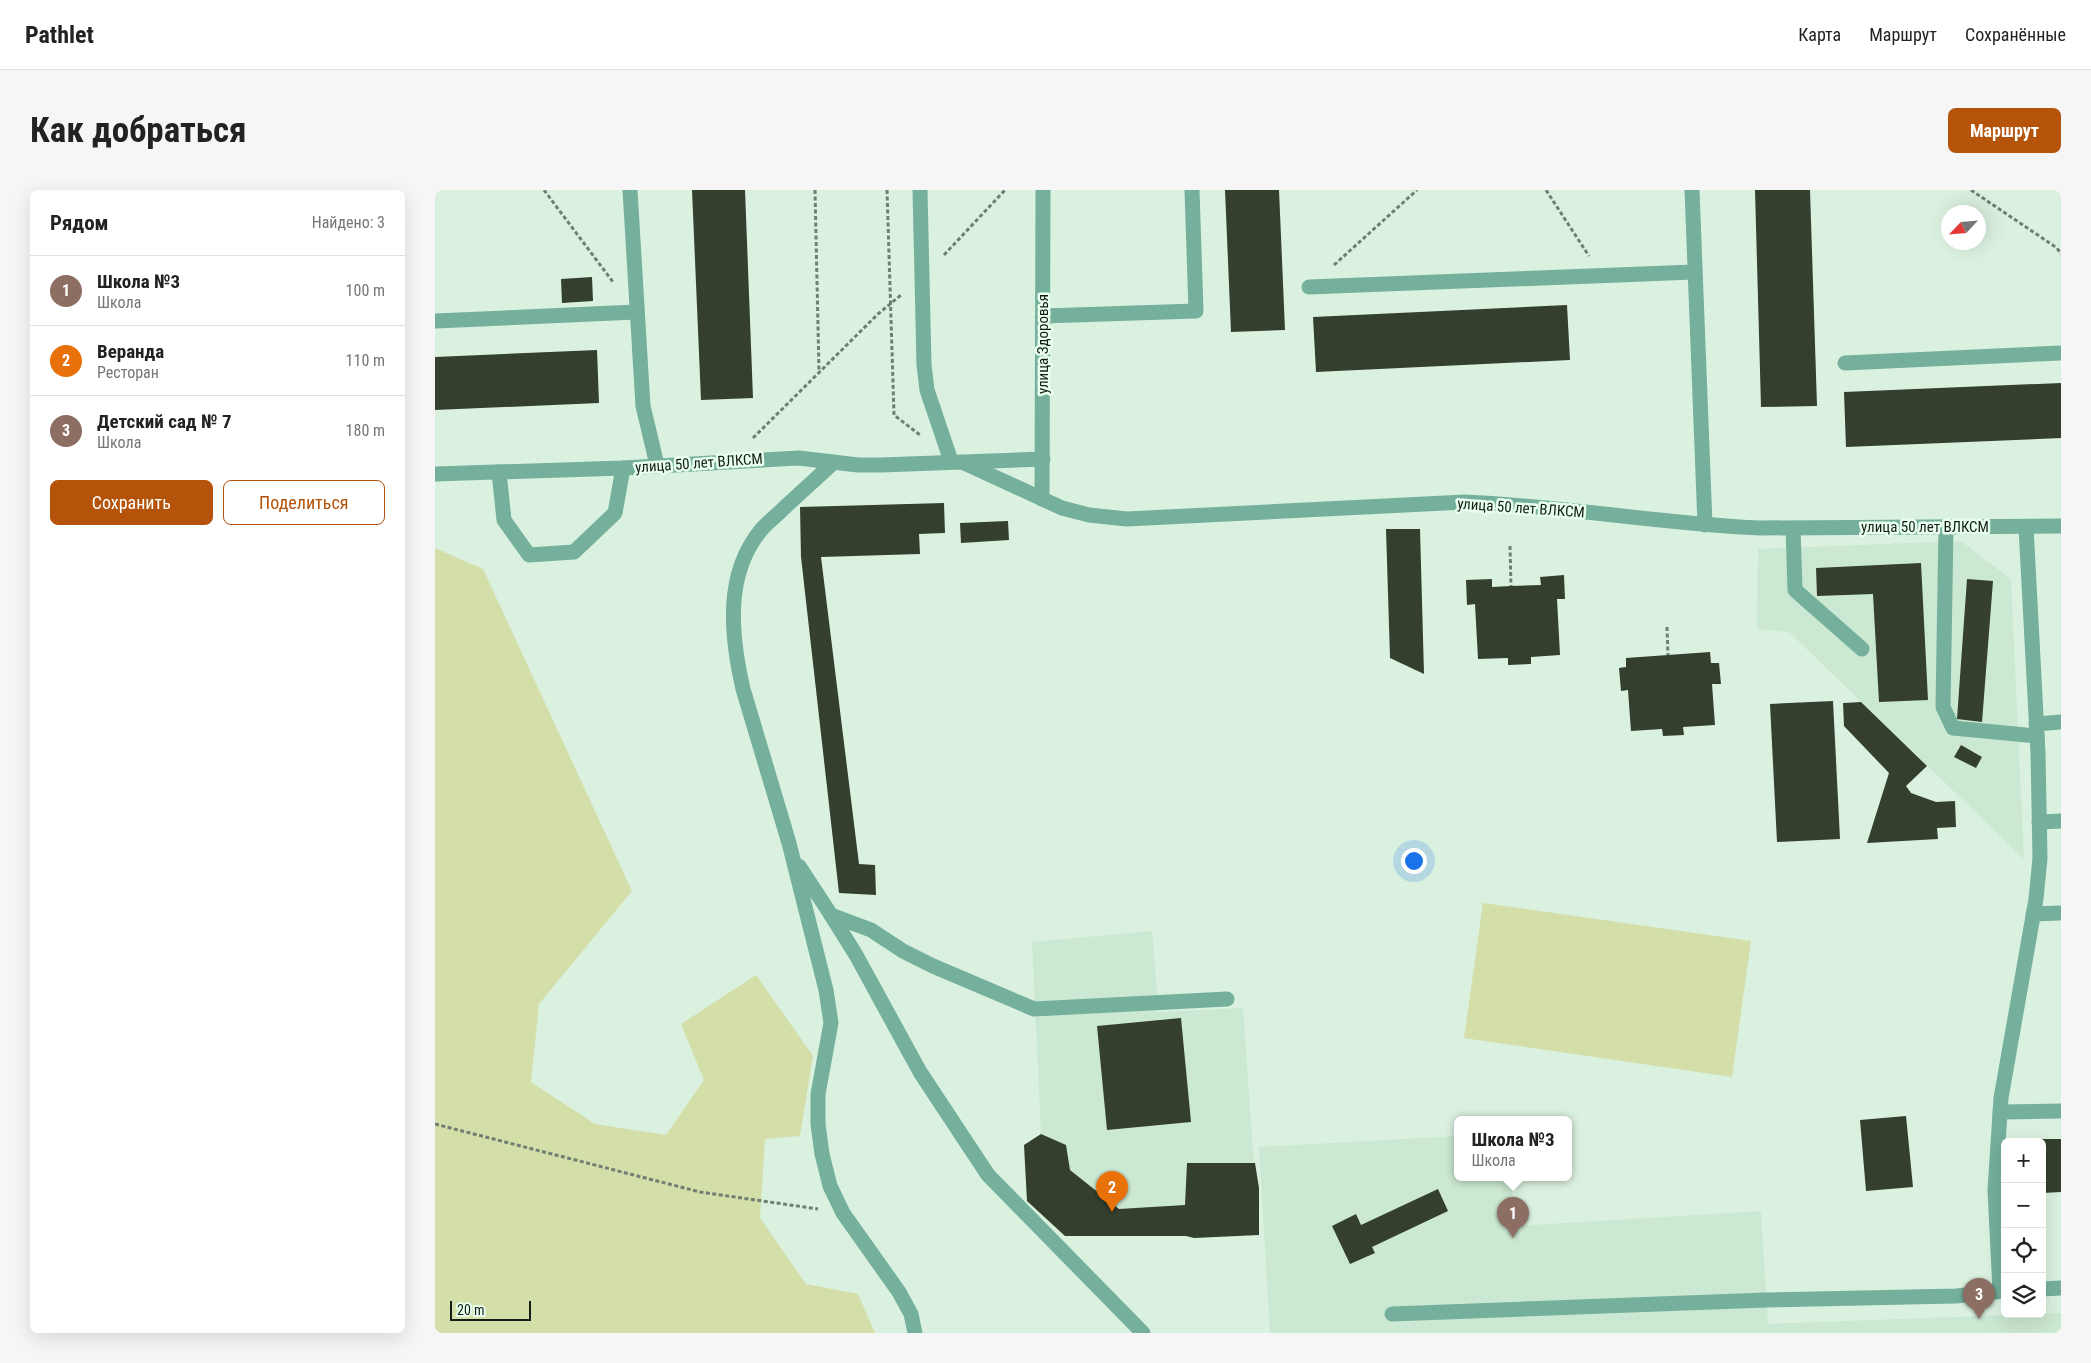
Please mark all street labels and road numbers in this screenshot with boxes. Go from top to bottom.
street label: улица Здоровья [1034,294,1052,394]
street label: улица 50 лет ВЛКСМ [635,450,763,476]
street label: улица 50 лет ВЛКСМ [1457,495,1585,521]
street label: улица 50 лет ВЛКСМ [1861,518,1989,536]

